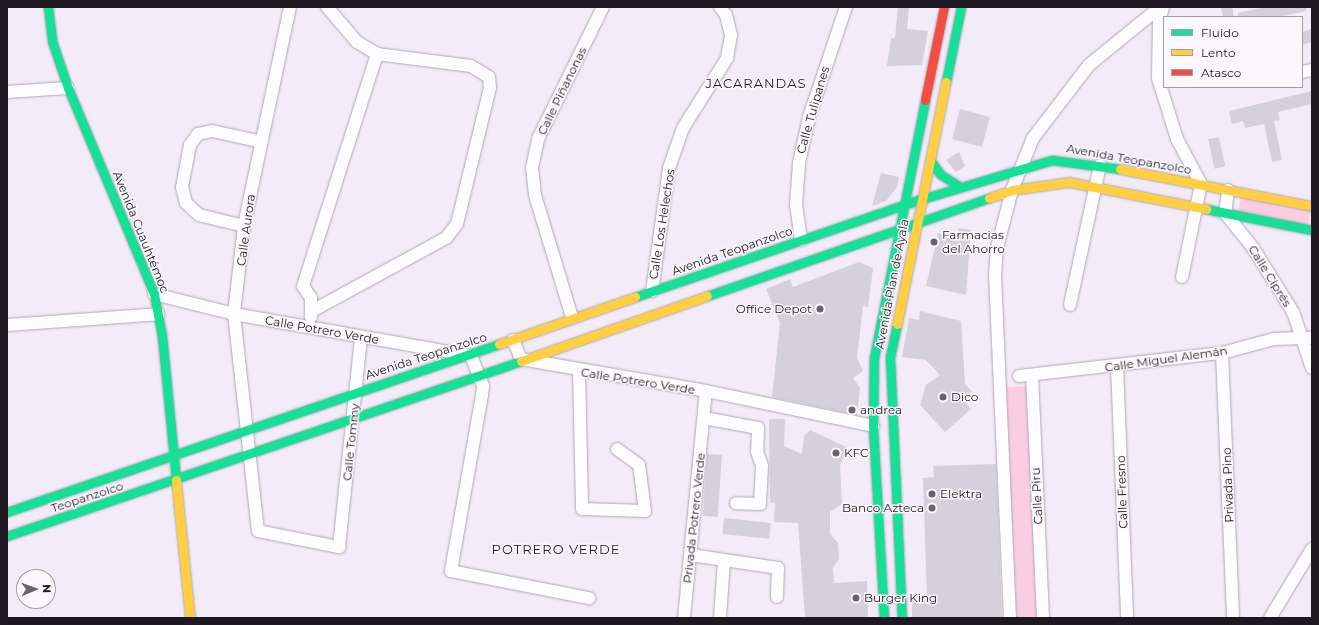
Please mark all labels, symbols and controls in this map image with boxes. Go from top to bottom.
legend [1163,16,1303,88]
text: Fluido [1201,25,1239,40]
street label: Calle Piñanonas [534,45,590,137]
text: Lento [1201,45,1236,60]
street label: Calle Tulipanes [794,65,832,155]
text: Atasco [1201,65,1241,80]
district label: JACARANDAS [705,75,807,91]
street label: Avenida Teopanzolco [1065,141,1193,177]
street label: Calle Los Helechos [646,168,678,280]
street label: Avenida Cuauhtémoc [110,169,172,295]
street label: Calle Aurora [234,193,258,267]
street label: Avenida Plan de Ayala [872,218,912,350]
street label: Avenida Teopanzolco [670,224,794,278]
place label: Farmacias del Ahorro [942,228,1005,256]
marker: Farmacias del Ahorro [929,237,939,247]
street label: Calle Ciprés [1245,243,1295,309]
place label: Office Depot [736,302,812,316]
marker: Office Depot [815,304,825,314]
street label: Calle Potrero Verde [264,313,380,347]
street label: Avenida Teopanzolco [363,330,489,382]
street label: Calle Miguel Alemán [1104,343,1228,375]
street label: Calle Potrero Verde [580,365,696,397]
place label: Dico [951,390,978,404]
marker: Dico [938,392,948,402]
street label: Calle Tommy [340,403,362,481]
place label: andrea [860,403,902,417]
marker: andrea [847,405,857,415]
place label: KFC [844,446,869,460]
street label: Privada Pino [1219,447,1237,523]
marker: KFC [831,448,841,458]
street label: Privada Potrero Verde [680,452,708,584]
street label: Calle Fresno [1114,455,1130,529]
street label: Calle Piru [1028,467,1046,525]
street label: Teopanzolco [49,479,125,515]
place label: Elektra [940,487,982,501]
marker: Elektra [927,489,937,499]
place label: Banco Azteca [842,501,924,515]
marker: Banco Azteca [927,503,937,513]
district label: POTRERO VERDE [492,541,620,557]
north arrow [16,569,56,609]
text: N [40,584,54,593]
place label: Burger King [864,591,937,605]
marker: Burger King [851,593,861,603]

